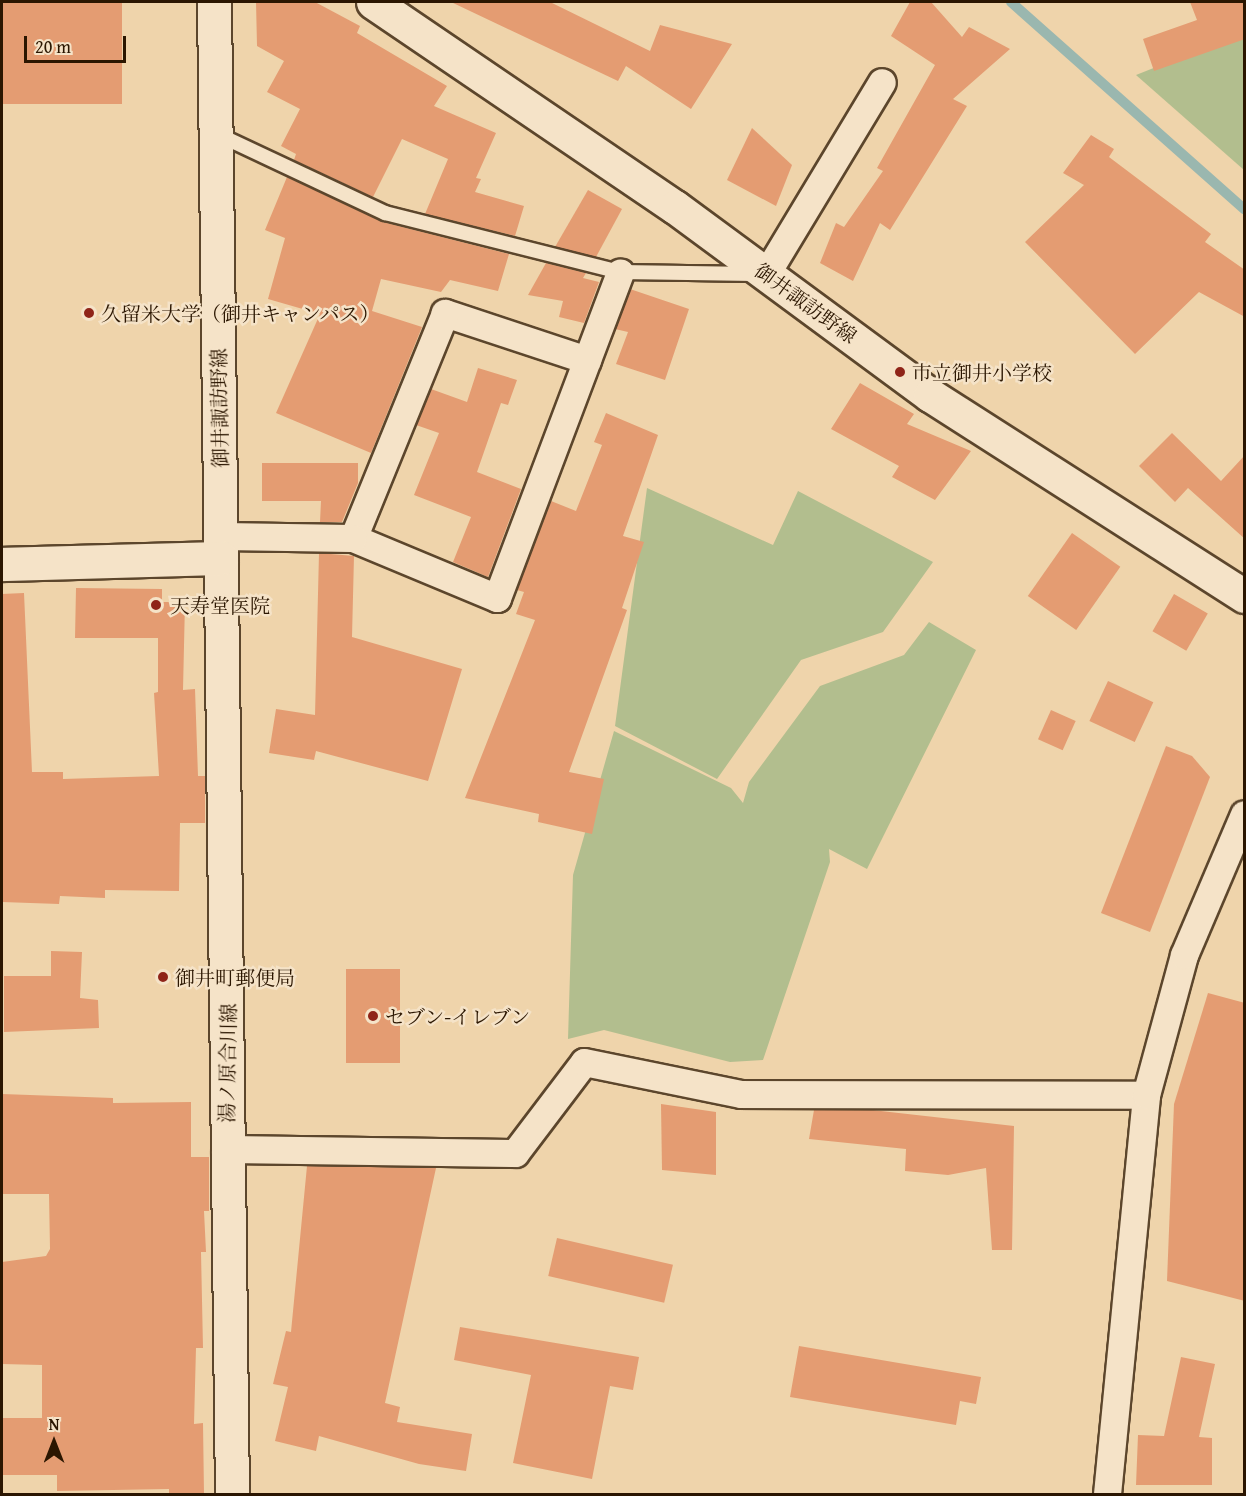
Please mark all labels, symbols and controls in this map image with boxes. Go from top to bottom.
scale bar [27,24,129,62]
text: 20 m [35,33,71,60]
street label: 御井諏訪野線 [750,258,862,348]
place label: 久留米大学（御井キャンパス） [101,301,381,325]
marker: 久留米大学（御井キャンパス） [82,306,96,320]
street label: 御井諏訪野線 [206,348,232,468]
place label: 市立御井小学校 [912,360,1052,384]
marker: 市立御井小学校 [893,365,907,379]
place label: 天寿堂医院 [170,593,270,617]
marker: 天寿堂医院 [147,596,165,614]
place label: 御井町郵便局 [175,965,295,989]
marker: 御井町郵便局 [156,970,170,984]
street label: 湯ノ原合川線 [214,1003,240,1123]
place label: セブン-イレブン [385,1004,532,1028]
marker: セブン-イレブン [366,1009,380,1023]
north arrow [24,1412,84,1472]
text: N [49,1412,59,1436]

